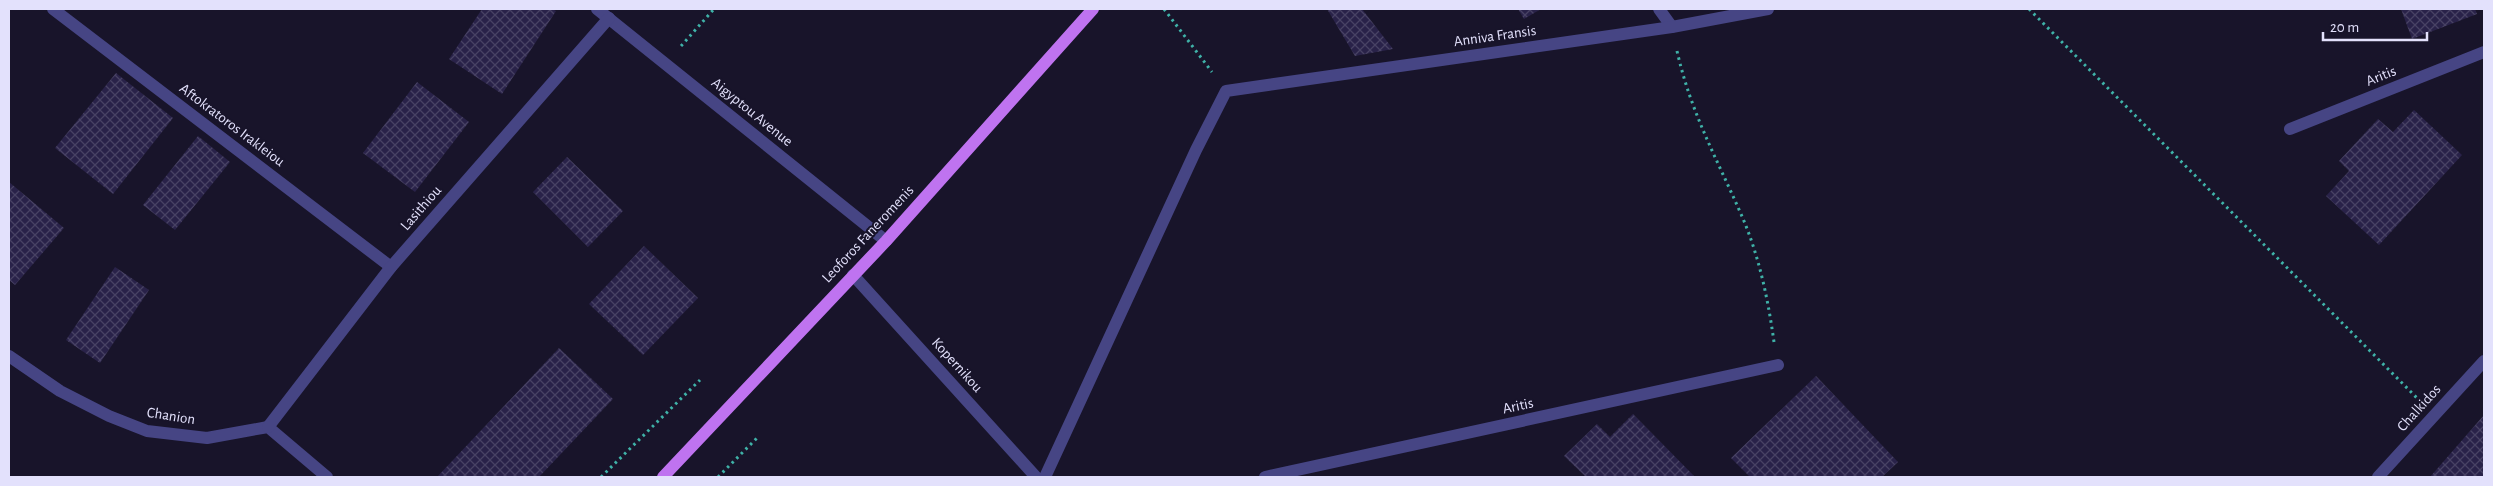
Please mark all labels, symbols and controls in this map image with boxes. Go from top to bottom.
scale bar [2323,10,2427,42]
text: 20 m [2330,20,2359,35]
street label: Anniva Fransis [1453,23,1537,49]
street label: Aritis [2364,63,2398,89]
street label: Aigyptou Avenue [709,75,795,149]
street label: Aftokratoros Irakleiou [177,81,288,170]
street label: Leoforos Faneromenis [819,182,917,286]
street label: Lasithiou [398,183,444,233]
street label: Kopernikou [929,335,985,395]
street label: Chalkidos [2394,382,2444,434]
street label: Aritis [1501,395,1535,417]
street label: Chanion [146,405,196,427]

